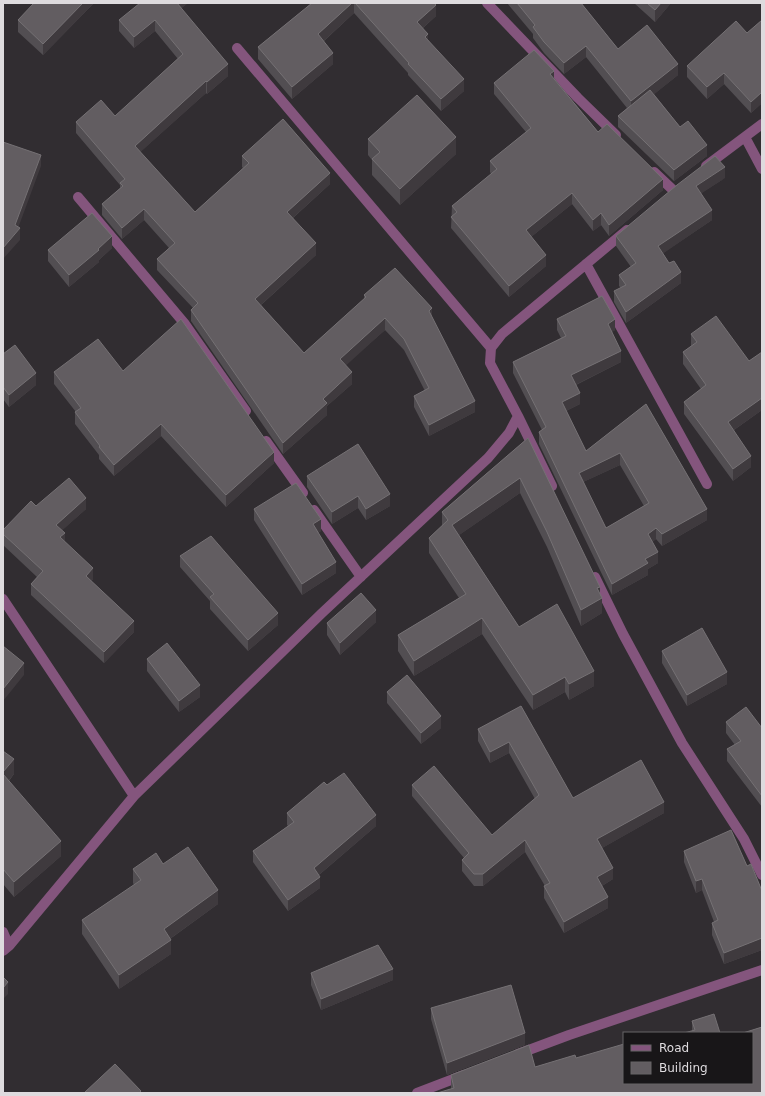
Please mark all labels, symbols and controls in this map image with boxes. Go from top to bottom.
legend [623,1032,753,1084]
text: Road [659,1041,689,1055]
text: Building [659,1061,708,1075]

